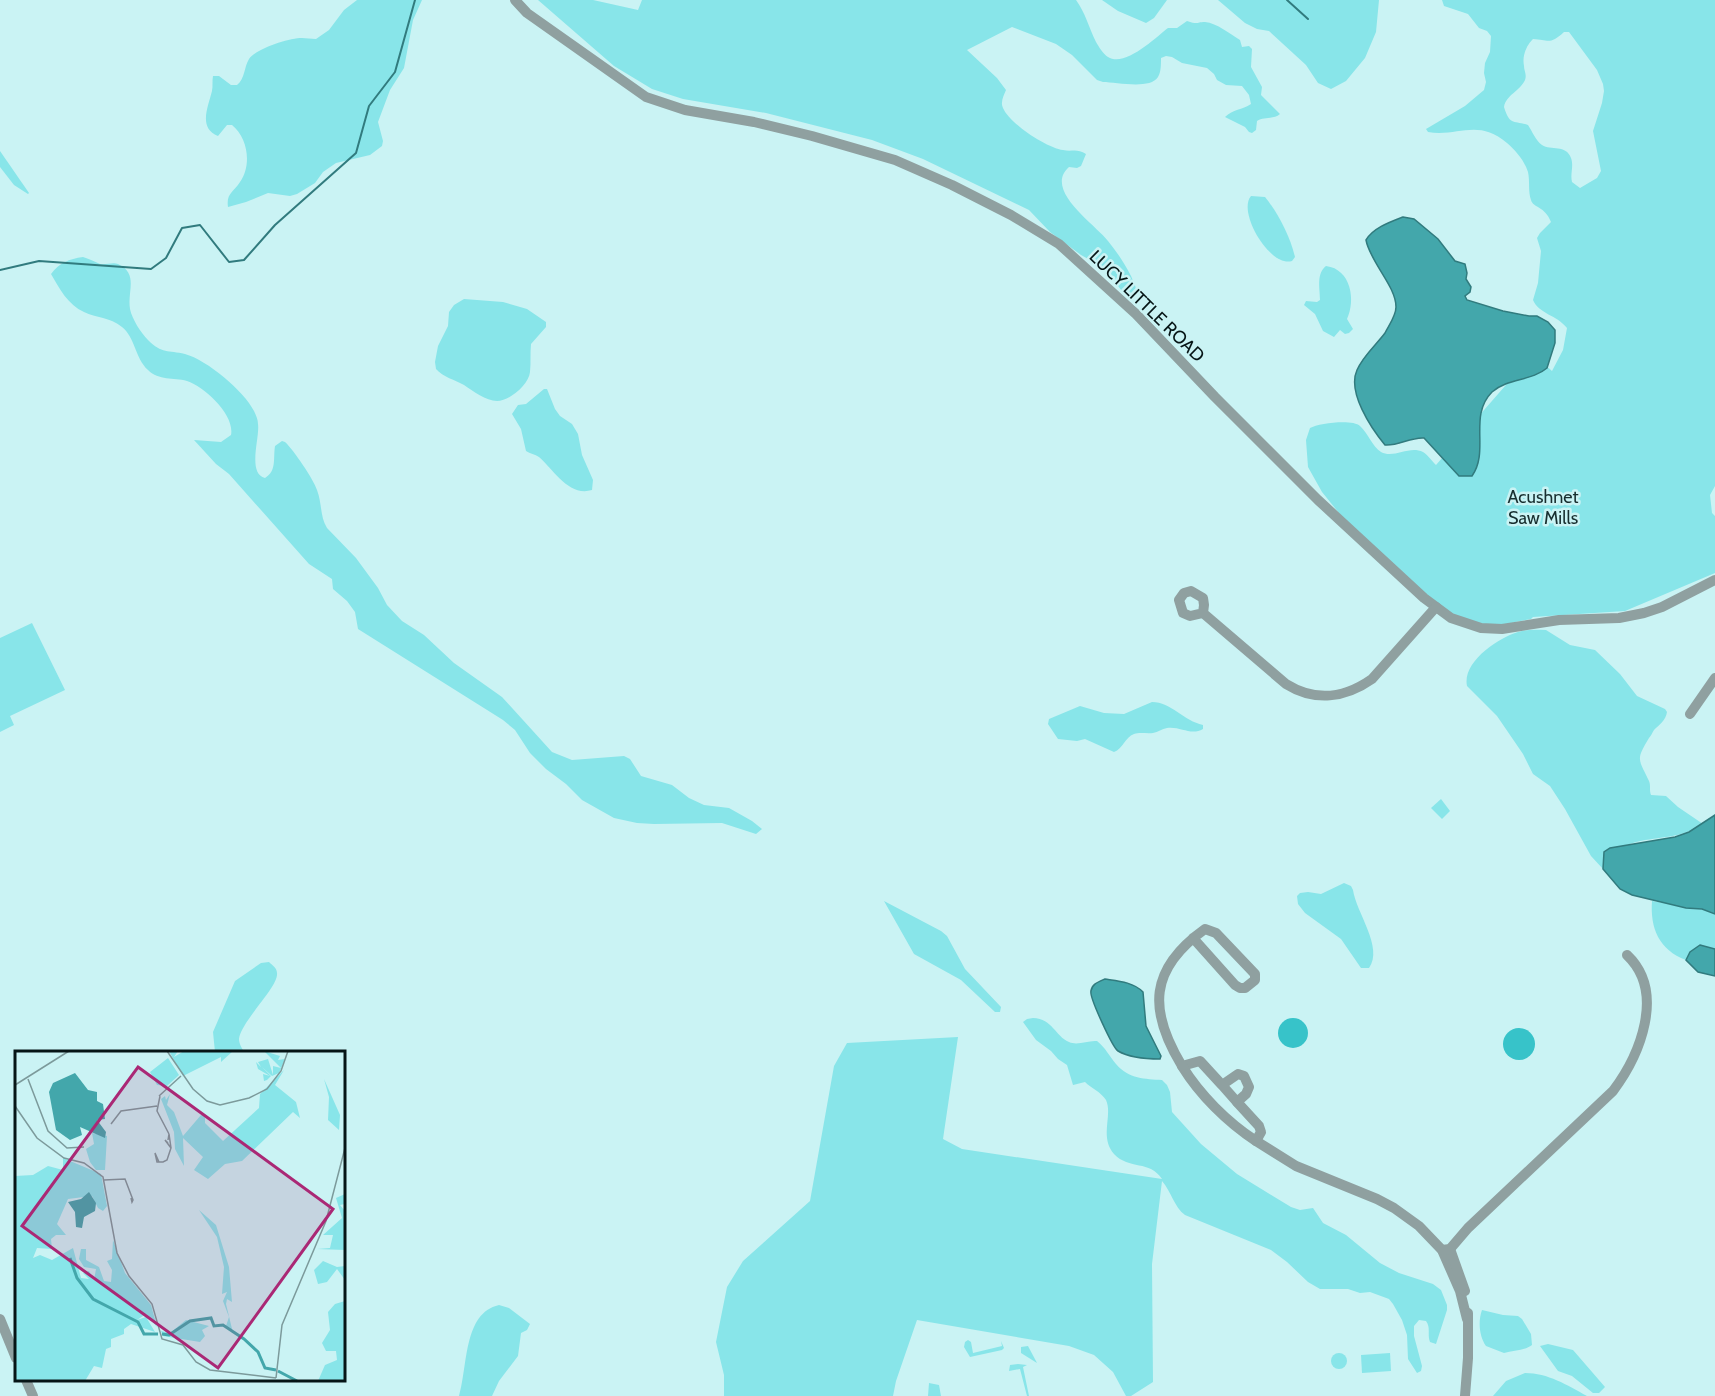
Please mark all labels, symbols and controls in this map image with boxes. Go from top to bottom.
street label: LUCY LITTLE ROAD [1085,245,1209,367]
park label: Acushnet Saw Mills [1507,486,1579,529]
inset map [15,1051,345,1381]

